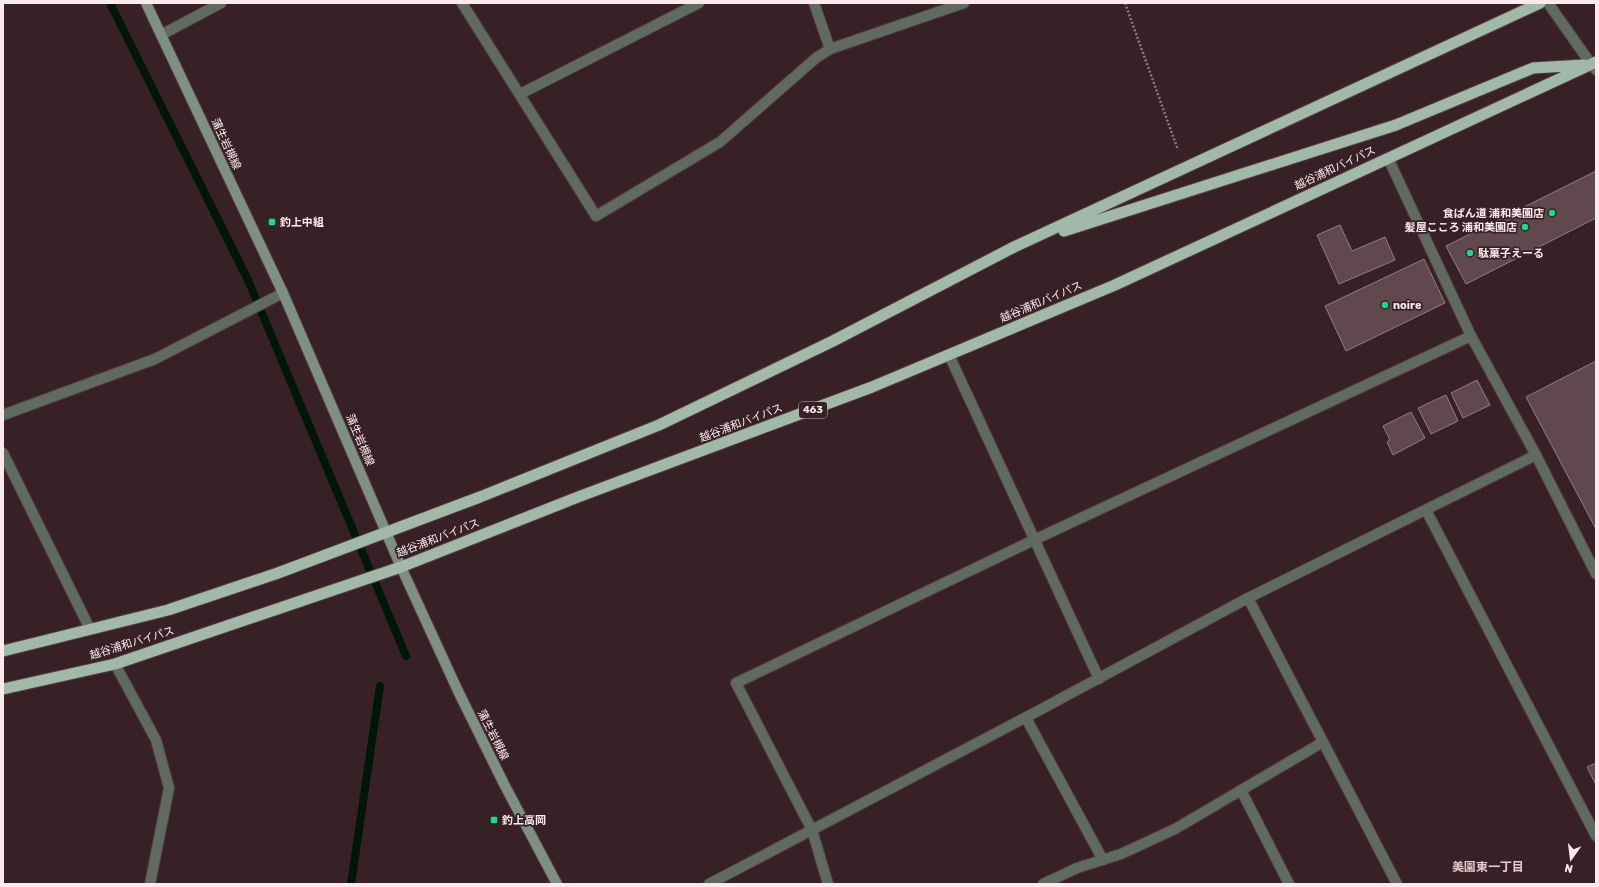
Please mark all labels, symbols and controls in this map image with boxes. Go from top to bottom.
street label: 蒲生岩槻線 [208,116,244,172]
street label: 越谷浦和バイパス [1292,144,1378,192]
place label: 食ぱん道 浦和美園店 [1443,207,1544,220]
marker: 食ぱん道 浦和美園店 [1547,208,1557,218]
place label: 釣上中組 [279,216,324,229]
marker: 釣上中組 [267,217,277,227]
place label: 髪屋こころ 浦和美園店 [1405,221,1517,234]
marker: 髪屋こころ 浦和美園店 [1520,222,1530,232]
place label: 駄菓子えーる [1478,247,1544,260]
marker: 駄菓子えーる [1465,248,1475,258]
street label: 越谷浦和バイパス [998,279,1084,325]
place label: noire [1393,299,1422,312]
marker: noire [1380,300,1390,310]
street label: 越谷浦和バイパス [698,401,784,445]
road number: 463 [799,402,827,418]
street label: 蒲生岩槻線 [343,412,377,468]
street label: 越谷浦和バイパス [395,516,481,560]
street label: 越谷浦和バイパス [88,624,176,662]
street label: 蒲生岩槻線 [475,708,511,762]
place label: 釣上高岡 [501,814,546,827]
marker: 釣上高岡 [489,815,499,825]
north arrow [1551,839,1591,879]
district label: 美園東一丁目 [1452,860,1524,874]
text: N [1563,861,1574,875]

